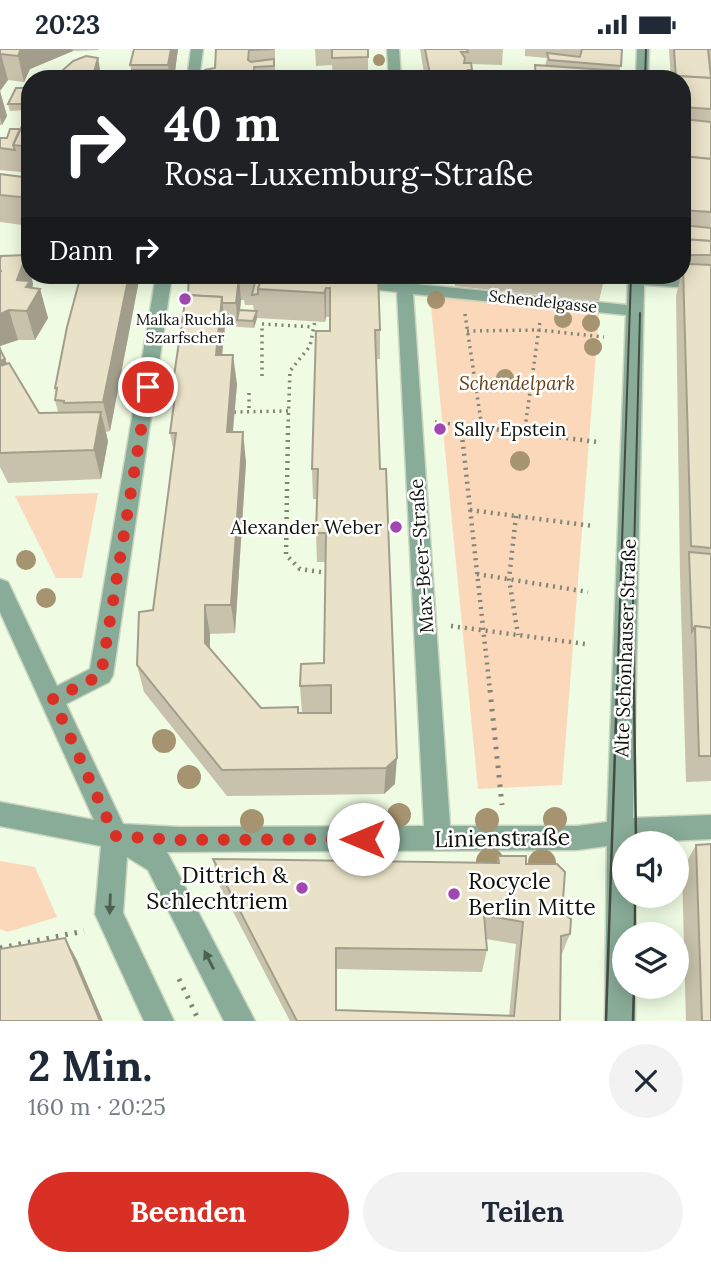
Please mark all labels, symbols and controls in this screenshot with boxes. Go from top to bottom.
text: 20:23 [35,8,100,41]
text: 40 m [164,92,280,154]
icon: right [49,98,140,189]
text: Rosa-Luxemburg-Straße [164,153,533,194]
icon: right [127,231,165,269]
text: Dann [49,234,113,267]
street label: Schendelgasse [488,285,598,317]
marker: Malka Ruchla Szarfscher [177,291,193,307]
place label: Malka Ruchla Szarfscher [136,309,234,347]
pin [118,357,178,417]
icon: arrive [129,368,167,406]
park label: Schendelpark [459,371,575,395]
place label: Sally Epstein [454,417,566,441]
marker: Sally Epstein [432,421,448,437]
street label: Max-Beer-Straße [404,478,438,634]
place label: Alexander Weber [229,515,383,539]
marker: Alexander Weber [388,519,404,535]
street label: Alte Schönhauser Straße [609,538,641,759]
position arrow [326,802,400,876]
street label: Linienstraße [434,822,570,853]
map controls [612,831,689,999]
button: sound [612,831,689,908]
place label: Dittrich & Schlechtriem [146,860,289,915]
place label: Rocycle Berlin Mitte [468,866,596,921]
marker: Dittrich & Schlechtriem [294,880,310,896]
marker: Rocycle Berlin Mitte [446,886,462,902]
one-way arrow [105,893,116,915]
button: layers [612,922,689,999]
one-way arrow [204,950,215,970]
text: 2 Min. [28,1039,152,1093]
button: close [609,1044,683,1118]
text: 160 m · 20:25 [28,1092,166,1121]
button: Beenden [28,1172,349,1252]
button: Teilen [363,1172,683,1252]

